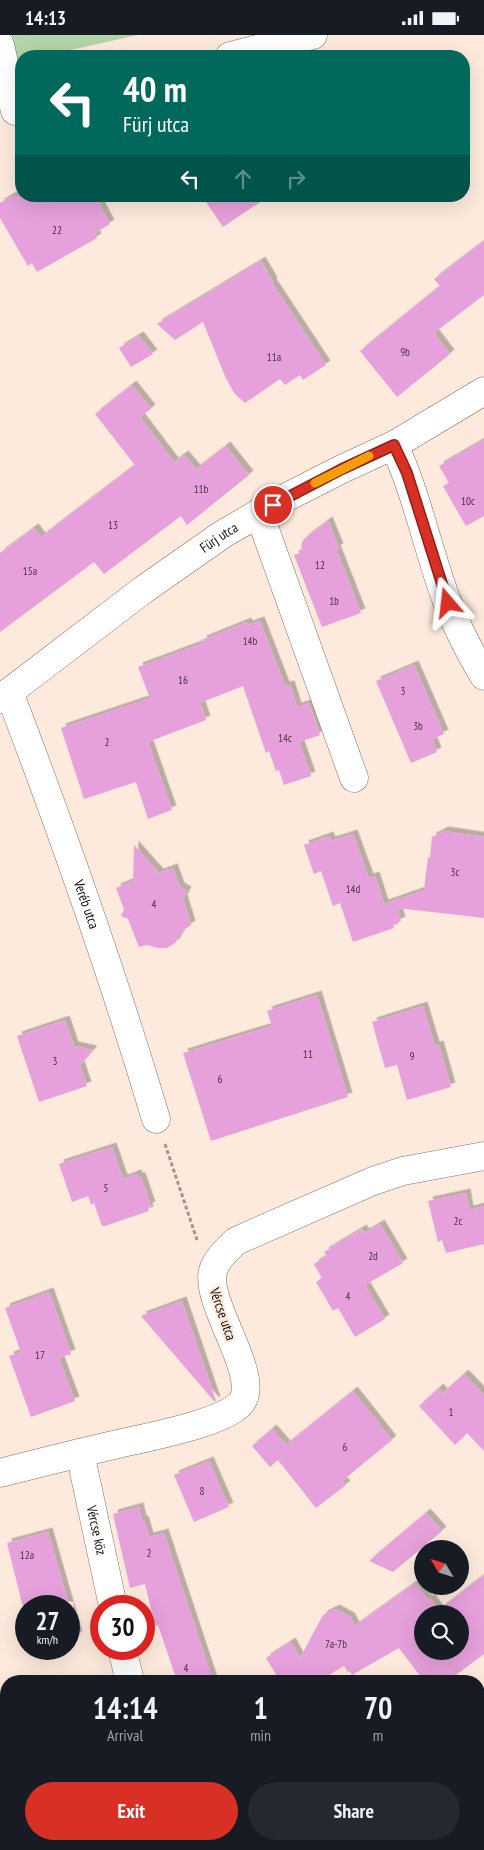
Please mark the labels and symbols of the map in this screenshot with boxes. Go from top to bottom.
house number: 22 [52,223,62,237]
house number: 9b [400,345,410,359]
house number: 11a [267,350,281,364]
house number: 11b [194,482,209,496]
pin [252,484,294,526]
house number: 10c [461,494,475,508]
house number: 13 [108,518,118,532]
street label: Fürj utca [196,518,241,557]
house number: 12 [315,558,325,572]
house number: 15a [23,564,37,578]
position arrow [421,576,473,628]
house number: 1b [329,594,339,608]
house number: 14b [243,634,258,648]
house number: 16 [178,673,188,687]
house number: 3 [401,684,406,698]
house number: 3b [413,719,423,733]
house number: 14c [278,731,292,745]
house number: 2 [105,735,110,749]
house number: 3c [451,865,460,879]
street label: Veréb utca [69,876,103,931]
house number: 14d [346,882,361,896]
house number: 4 [152,897,157,911]
house number: 11 [303,1047,313,1061]
house number: 9 [410,1049,415,1063]
house number: 3 [53,1054,58,1068]
house number: 6 [218,1072,223,1086]
house number: 5 [104,1181,109,1195]
house number: 2c [454,1214,463,1228]
house number: 2d [368,1249,378,1263]
street label: Vércse utca [205,1284,240,1343]
house number: 4 [346,1289,351,1303]
house number: 17 [35,1348,45,1362]
house number: 1 [449,1405,454,1419]
house number: 6 [343,1440,348,1454]
house number: 8 [200,1484,205,1498]
street label: Vércse köz [82,1503,111,1557]
north arrow [414,1540,469,1595]
house number: 2 [147,1546,152,1560]
house number: 12a [20,1548,34,1562]
speed limit sign: 30 [90,1595,155,1660]
house number: 7a-7b [325,1637,347,1651]
house number: 4 [184,1661,189,1675]

